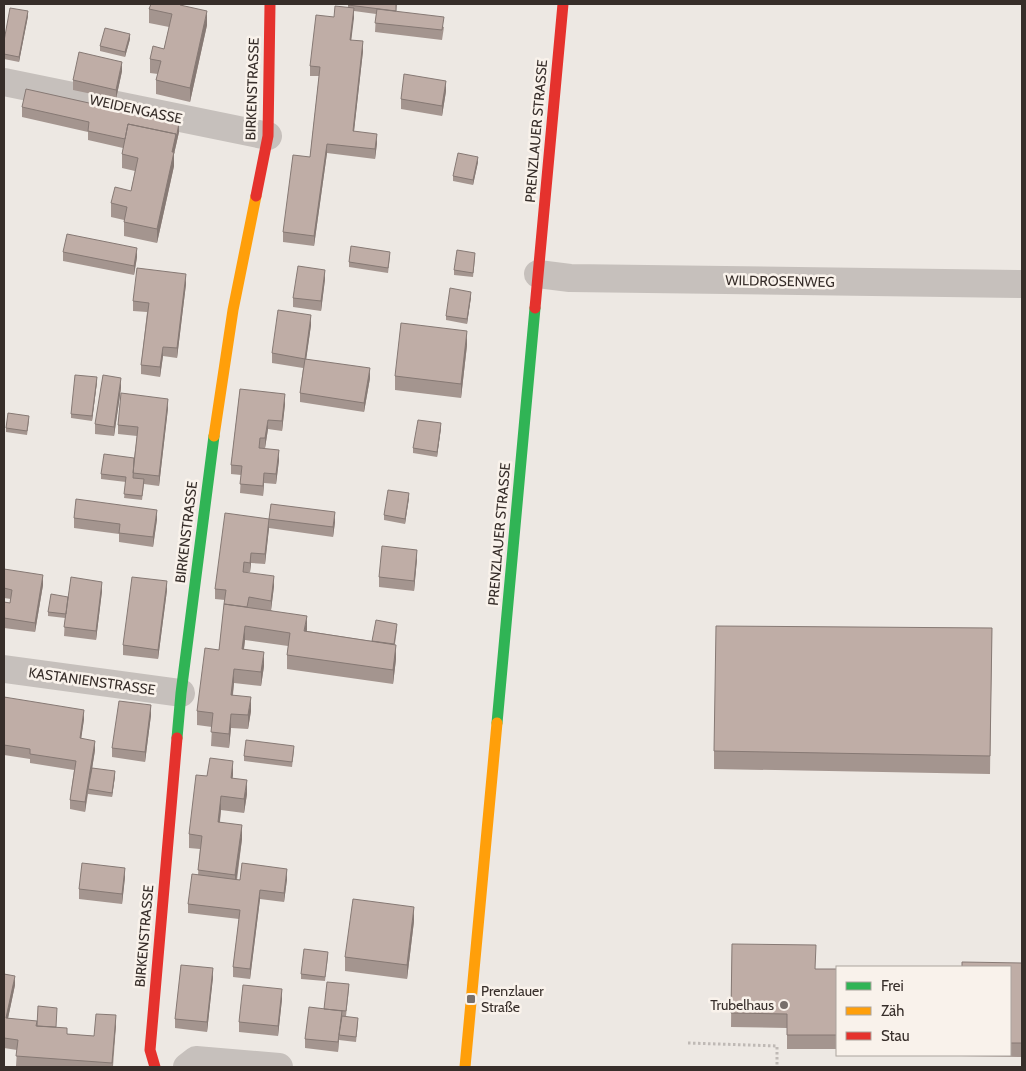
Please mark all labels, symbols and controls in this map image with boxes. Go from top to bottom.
street label: BIRKENSTRASSE [241,37,263,141]
street label: PRENZLAUER STRASSE [521,59,551,203]
street label: WEIDENGASSE [88,90,184,128]
street label: WILDROSENWEG [725,271,835,291]
street label: PRENZLAUER STRASSE [484,462,514,606]
street label: BIRKENSTRASSE [171,480,201,584]
street label: KASTANIENSTRASSE [27,663,157,699]
street label: BIRKENSTRASSE [131,884,157,988]
legend [836,966,1011,1056]
text: Frei [881,977,904,995]
place label: Prenzlauer Straße [481,982,544,1016]
marker: Prenzlauer Straße [465,993,477,1005]
place label: Trubelhaus [710,996,774,1014]
marker: Trubelhaus [778,999,790,1011]
text: Zäh [881,1002,904,1020]
text: Stau [881,1027,910,1045]

